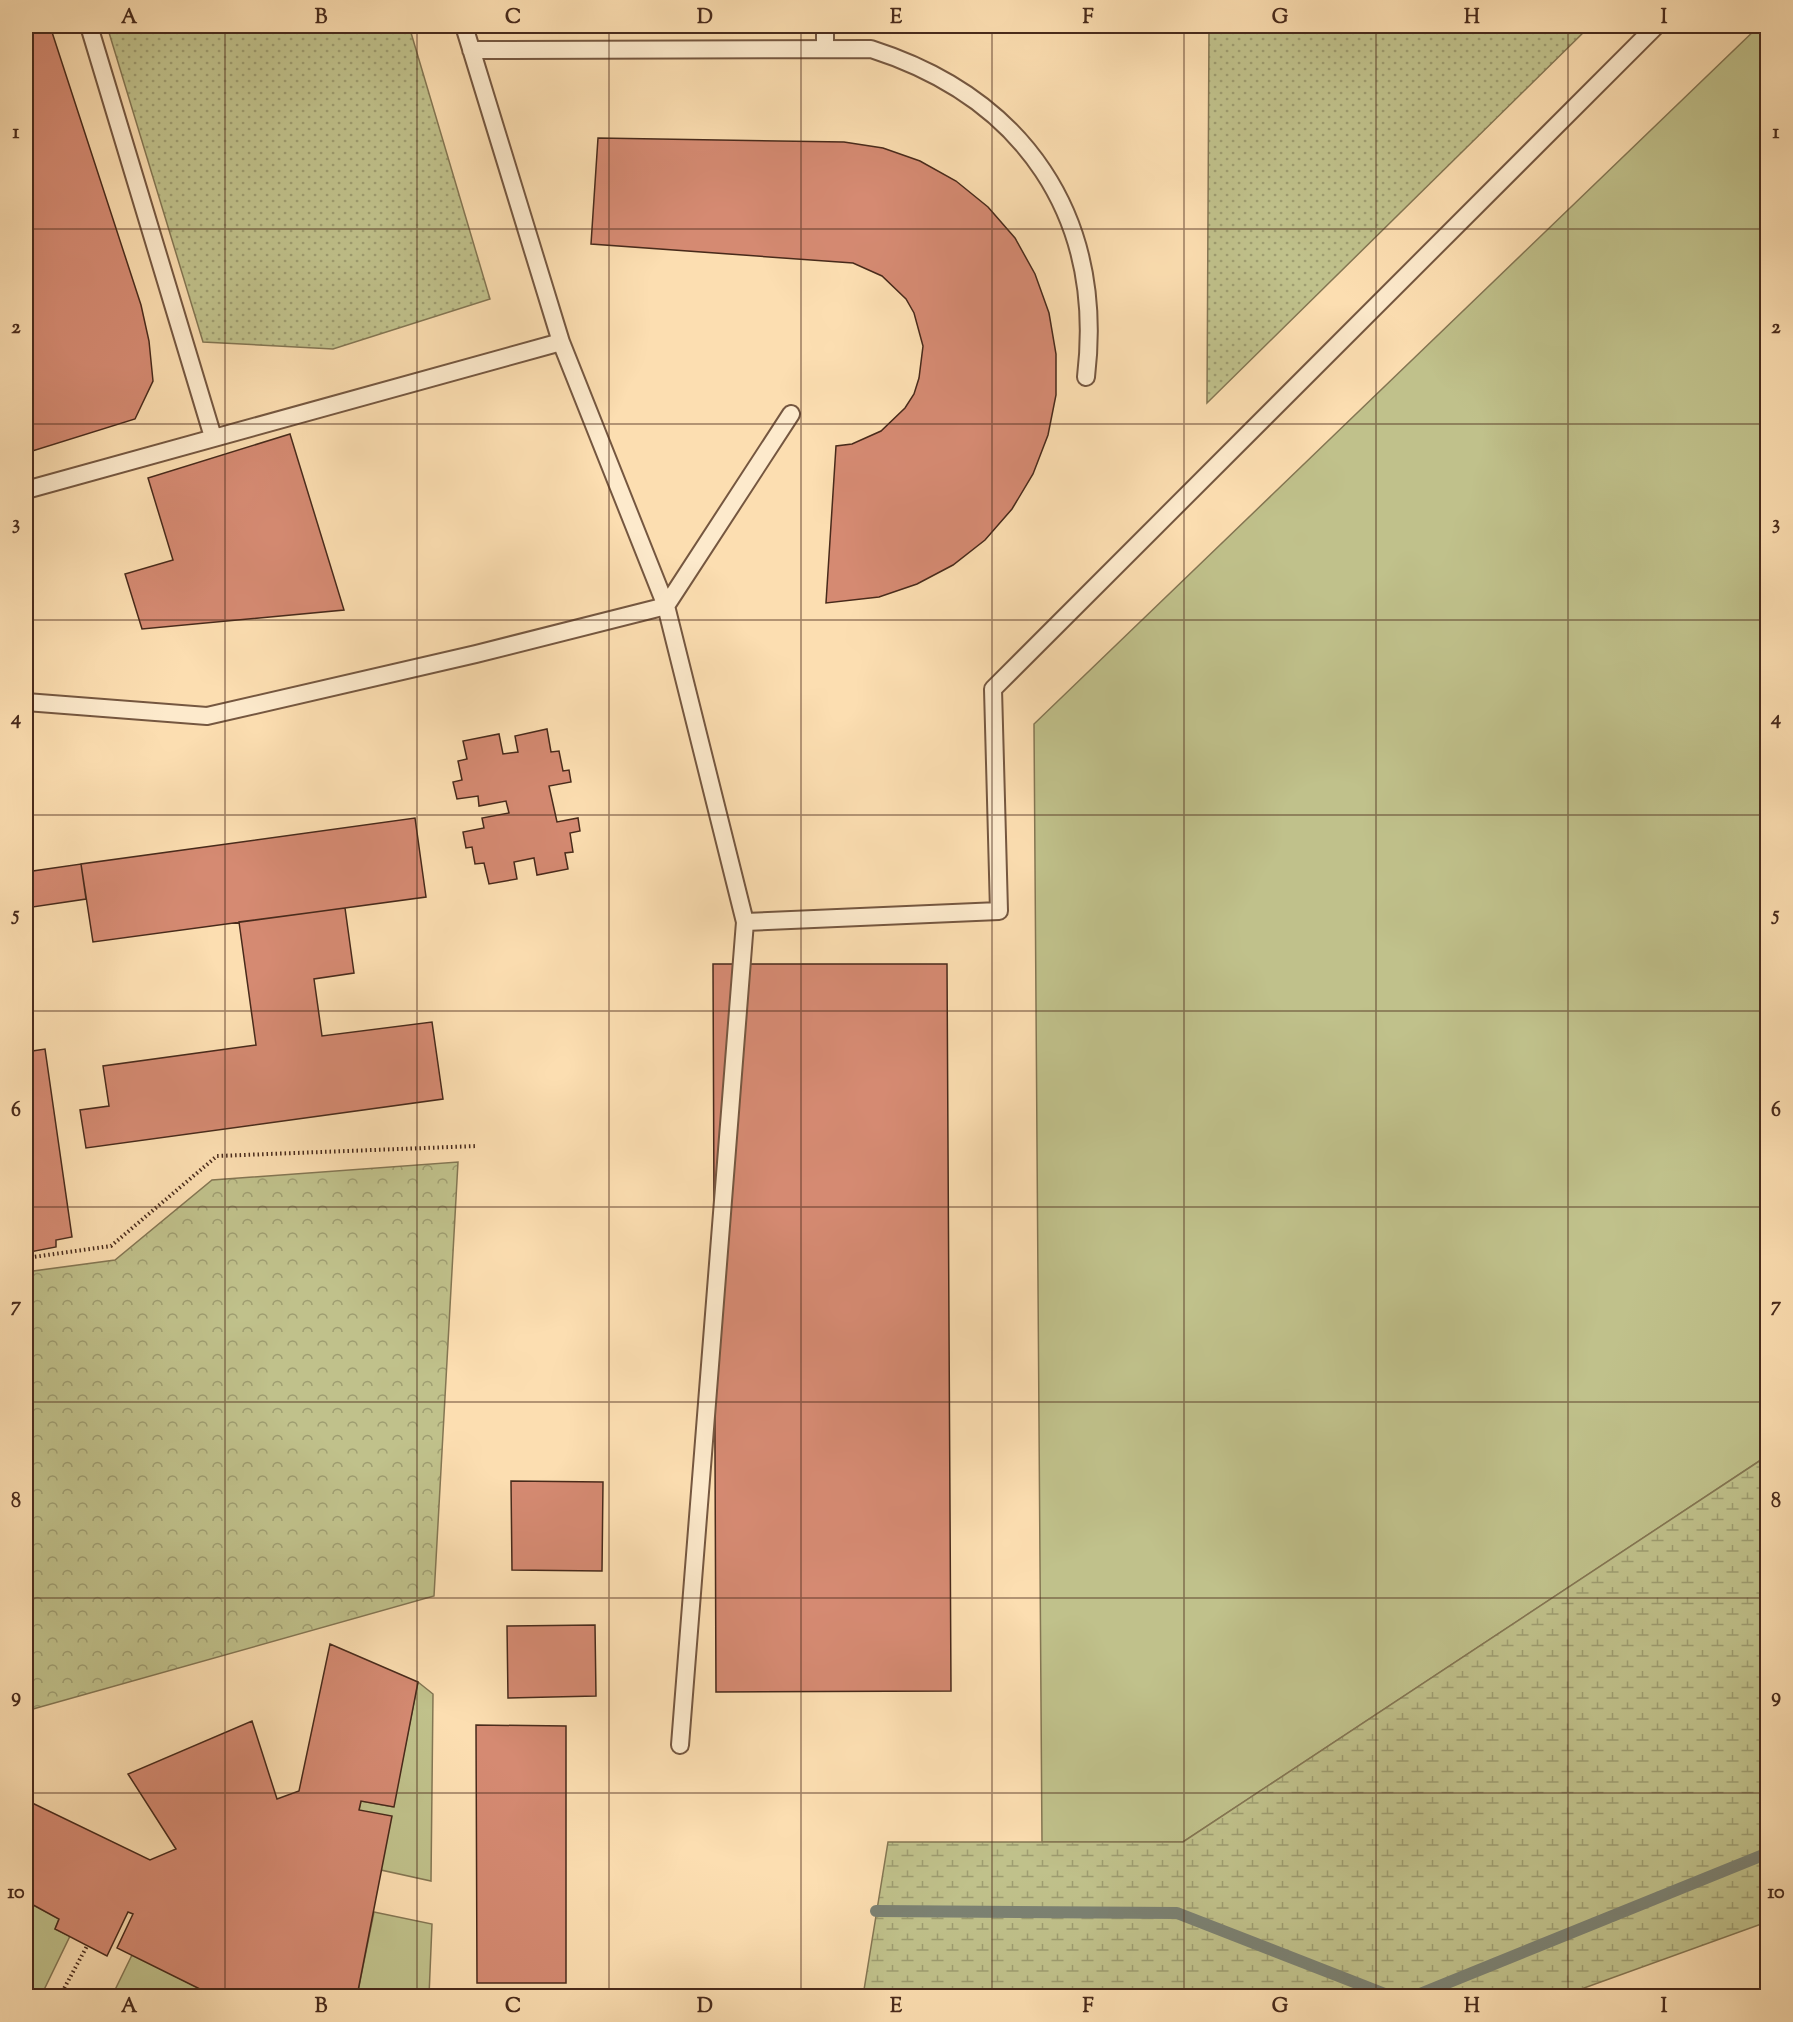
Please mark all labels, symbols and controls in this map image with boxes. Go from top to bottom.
text: A [121,4,138,33]
text: B [315,4,328,33]
text: C [505,4,521,33]
text: D [697,4,713,33]
text: E [890,4,903,33]
text: F [1082,4,1094,33]
text: G [1272,4,1289,33]
text: H [1464,4,1480,33]
text: I [1661,4,1668,33]
text: 1 [13,119,20,148]
text: 1 [1773,119,1780,148]
text: 2 [11,314,21,343]
text: 2 [1771,314,1781,343]
text: 3 [12,510,20,539]
text: 3 [1772,510,1780,539]
text: 4 [10,705,21,734]
text: 4 [1770,705,1781,734]
text: 5 [11,901,20,930]
text: 5 [1771,901,1780,930]
text: 6 [11,1097,21,1126]
text: 6 [1771,1097,1781,1126]
text: 7 [11,1292,22,1321]
text: 7 [1771,1292,1782,1321]
text: 8 [11,1488,21,1517]
text: 8 [1771,1488,1781,1517]
text: 9 [11,1683,21,1712]
text: 9 [1771,1683,1781,1712]
text: 10 [7,1879,25,1908]
text: 10 [1767,1879,1785,1908]
text: A [121,1993,138,2022]
text: B [315,1993,328,2022]
text: C [505,1993,521,2022]
text: D [697,1993,713,2022]
text: E [890,1993,903,2022]
text: F [1082,1993,1094,2022]
text: G [1272,1993,1289,2022]
text: H [1464,1993,1480,2022]
text: I [1661,1993,1668,2022]

